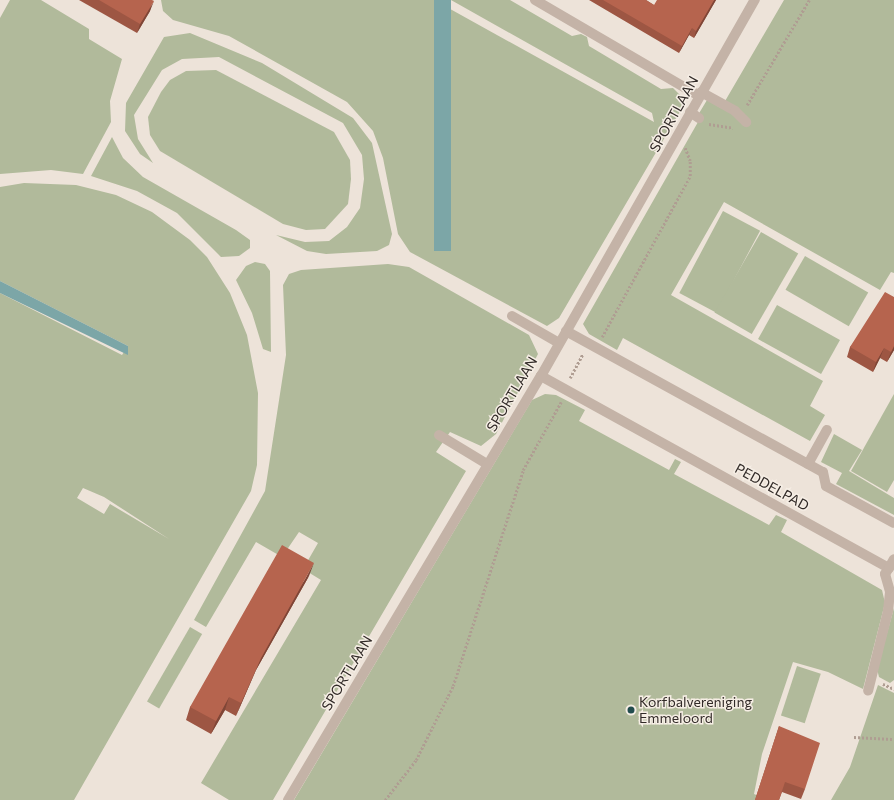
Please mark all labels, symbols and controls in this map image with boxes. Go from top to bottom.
street label: SPORTLAAN [646,73,702,155]
street label: SPORTLAAN [483,354,541,434]
street label: PEDDELPAD [732,460,812,514]
street label: SPORTLAAN [318,633,376,713]
place label: Korfbalvereniging Emmeloord [639,694,752,726]
marker: Korfbalvereniging Emmeloord [626,705,636,715]

